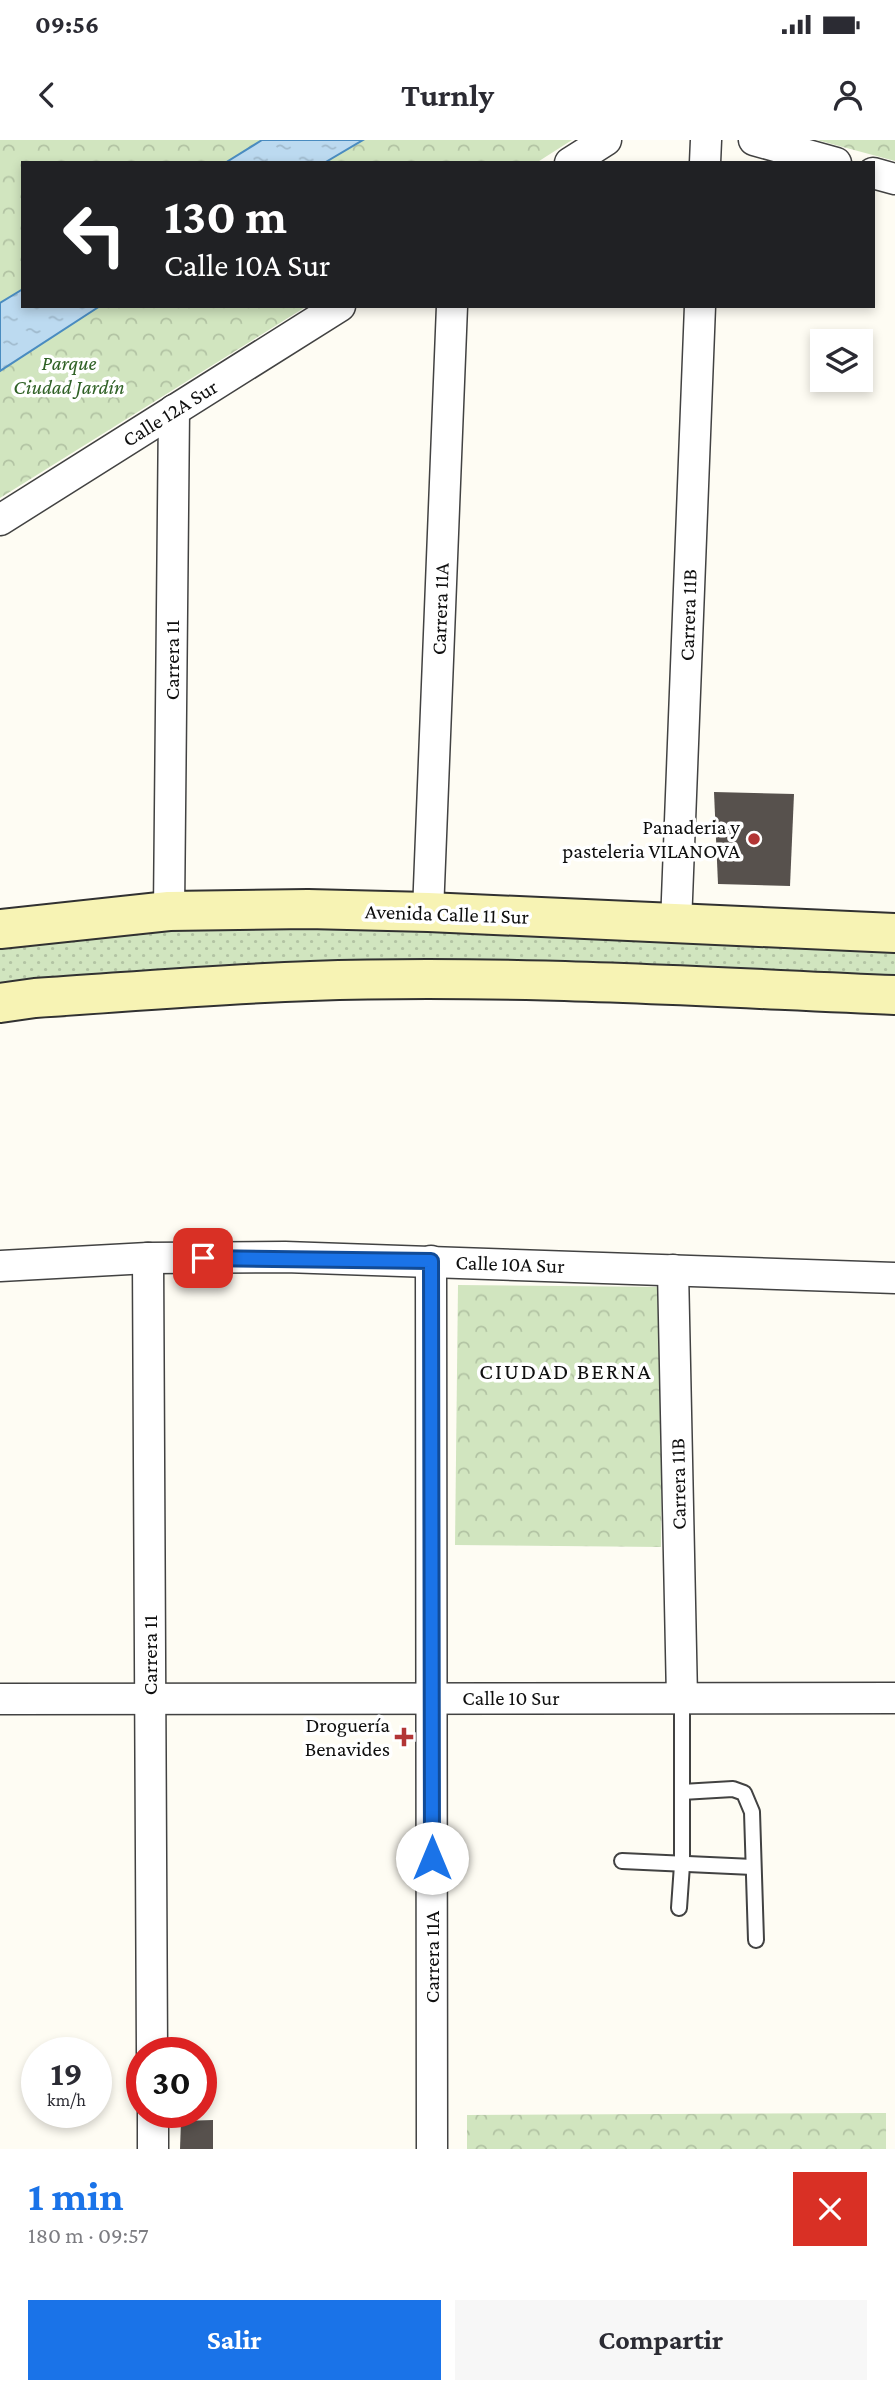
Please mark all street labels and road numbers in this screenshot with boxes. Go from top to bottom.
street label: Calle 12A Sur [118,374,222,452]
street label: Carrera 11A [426,562,454,656]
street label: Carrera 11B [674,569,702,661]
street label: Carrera 11 [160,620,184,700]
street label: Avenida Calle 11 Sur [365,899,530,929]
street label: Calle 10A Sur [455,1250,566,1278]
street label: Carrera 11B [665,1438,691,1530]
street label: Carrera 11 [138,1615,162,1695]
street label: Calle 10 Sur [462,1686,560,1710]
street label: Carrera 11A [420,1911,444,2003]

